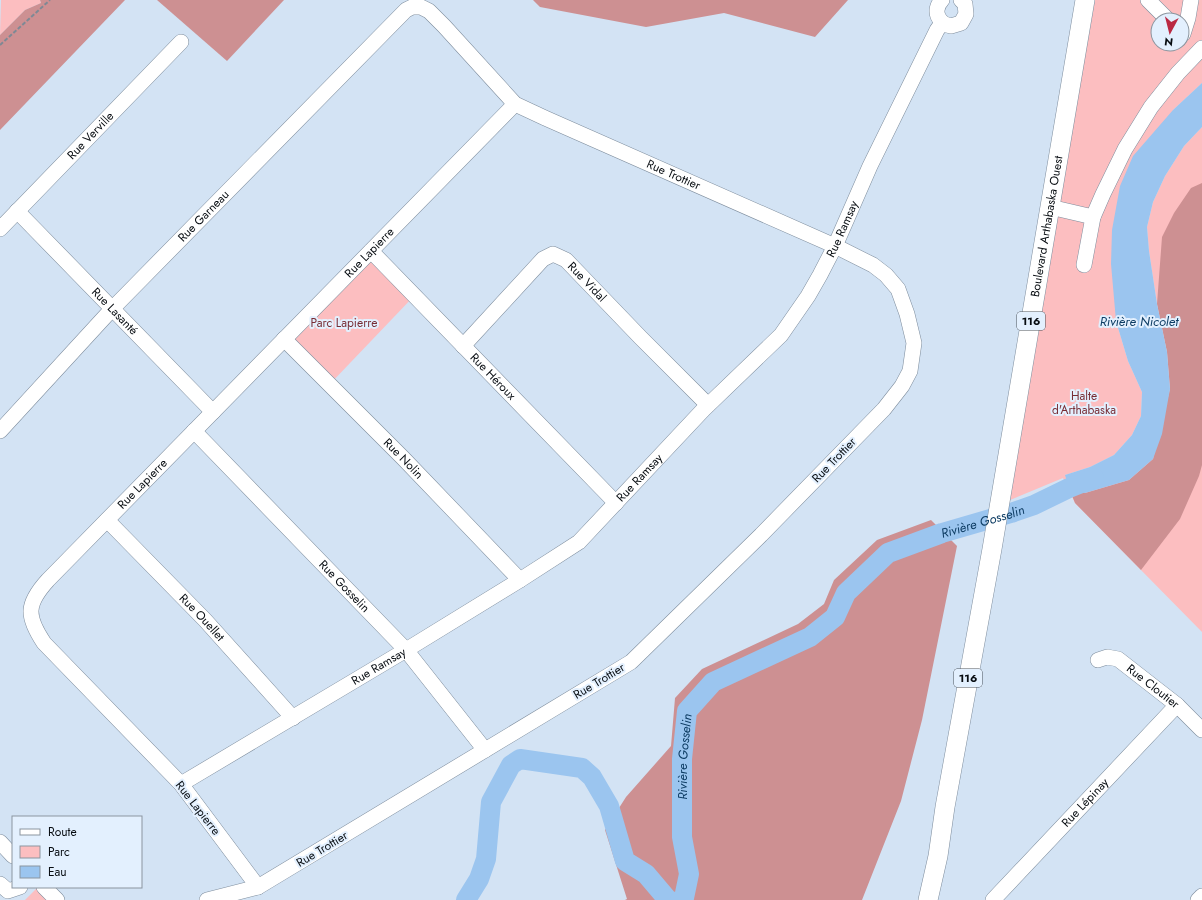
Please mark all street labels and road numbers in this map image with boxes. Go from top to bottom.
street label: Rue Verville [63,108,118,164]
street label: Boulevard Arthabaska Ouest [1026,154,1067,298]
street label: Rue Trottier [644,155,704,195]
street label: Rue Garneau [174,186,233,246]
street label: Rue Ramsay [822,197,863,261]
street label: Rue Lapierre [340,223,398,282]
street label: Rue Vidal [563,258,611,306]
street label: Rue Lasanté [87,283,142,339]
road number: 116 [1017,312,1045,330]
street label: Rue Héroux [466,349,521,405]
street label: Rue Trottier [808,433,861,487]
street label: Rue Nolin [379,434,428,483]
street label: Rue Ramsay [612,449,667,506]
street label: Rue Lapierre [113,455,171,513]
street label: Rue Gosselin [315,556,374,616]
street label: Rue Ouellet [175,590,229,645]
street label: Rue Ramsay [348,643,410,690]
street label: Rue Trottier [570,658,629,703]
street label: Rue Cloutier [1123,660,1184,713]
road number: 116 [954,669,982,687]
street label: Rue Lépinay [1057,773,1113,831]
street label: Rue Lapierre [171,777,225,839]
street label: Rue Trottier [293,826,352,871]

